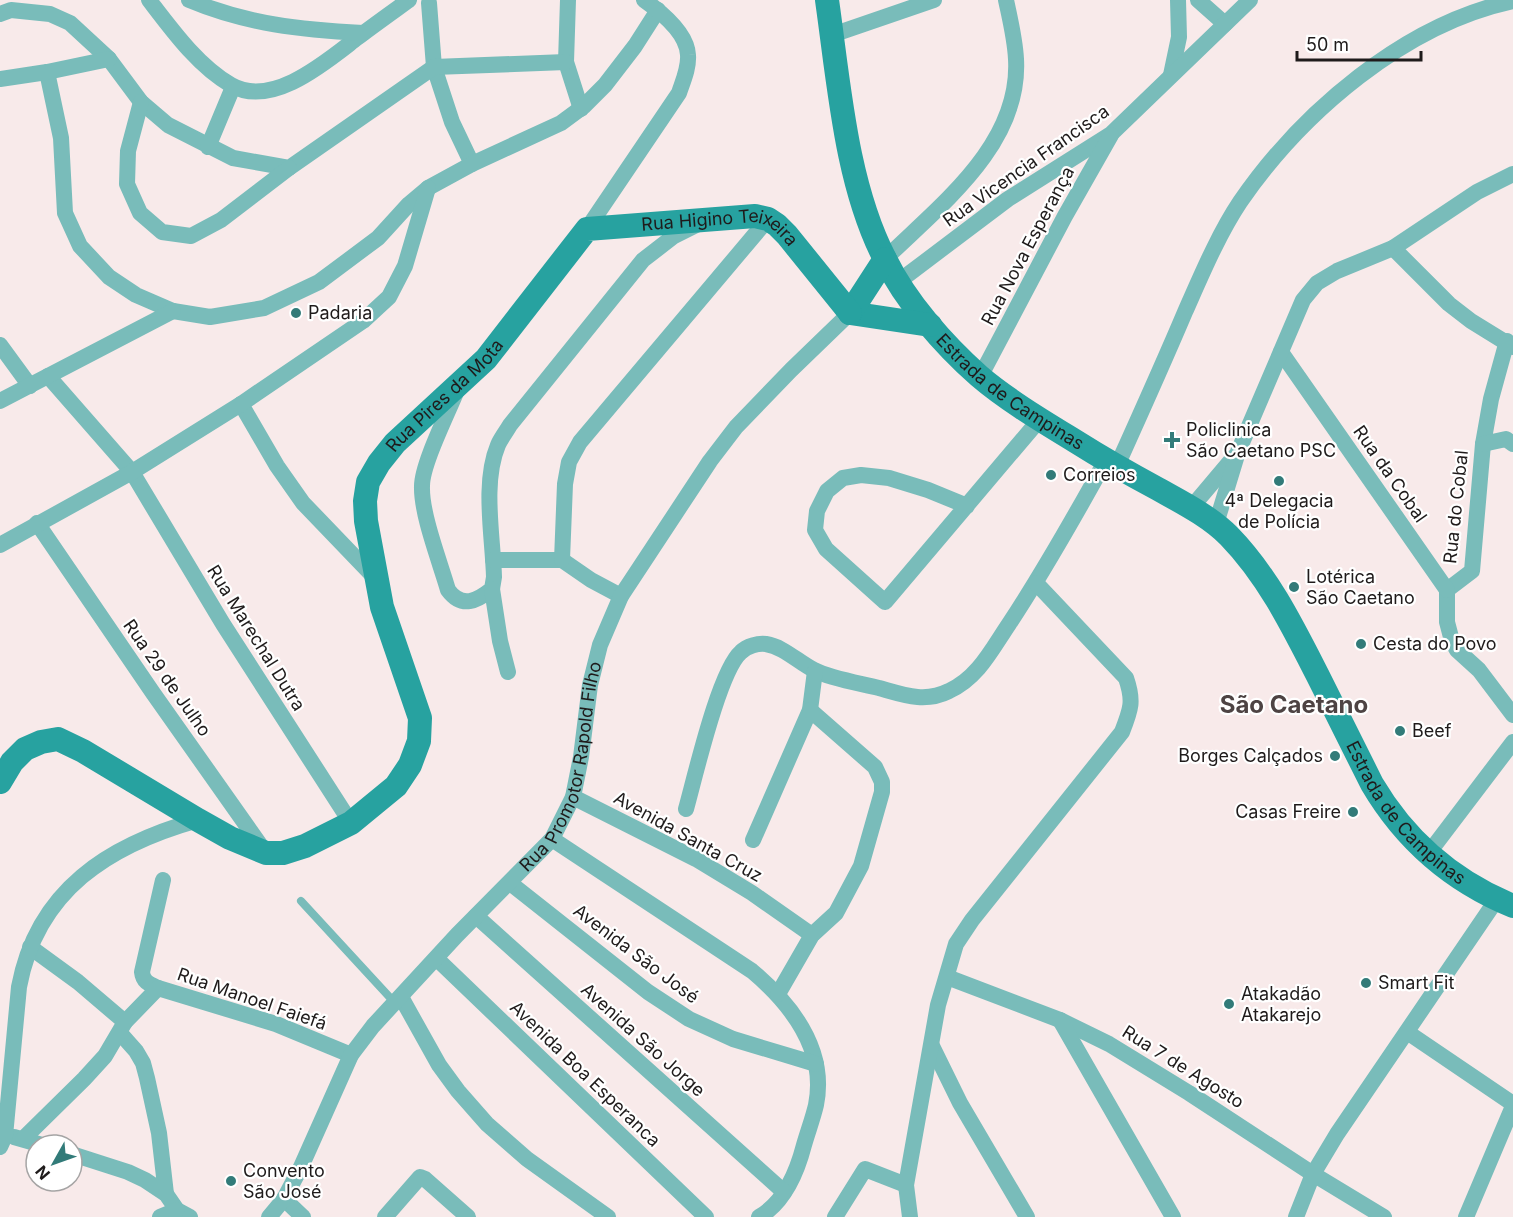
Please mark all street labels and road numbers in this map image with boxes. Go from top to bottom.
street label: Rua Vicencia Francisca [939,100,1113,231]
street label: Rua Nova Esperança [977,163,1078,329]
street label: Rua Higino Teixeira [641,205,803,250]
street label: Estrada de Campinas [932,329,1088,454]
street label: Rua Pires da Mota [381,335,507,456]
street label: Rua da Cobal [1349,421,1431,526]
street label: Rua do Cobal [1439,449,1472,565]
street label: Rua Marechal Dutra [203,561,310,714]
street label: Rua 29 de Julho [119,615,216,740]
street label: Rua Promotor Rapold Filho [515,659,606,876]
street label: Estrada de Campinas [1342,737,1470,889]
street label: Avenida Santa Cruz [610,787,766,886]
street label: Avenida São José [570,900,703,1007]
street label: Rua Manoel Faiefá [175,963,330,1034]
street label: Avenida São Jorge [577,979,710,1101]
street label: Avenida Boa Esperanca [506,996,665,1151]
street label: Rua 7 de Agosto [1119,1021,1248,1112]

